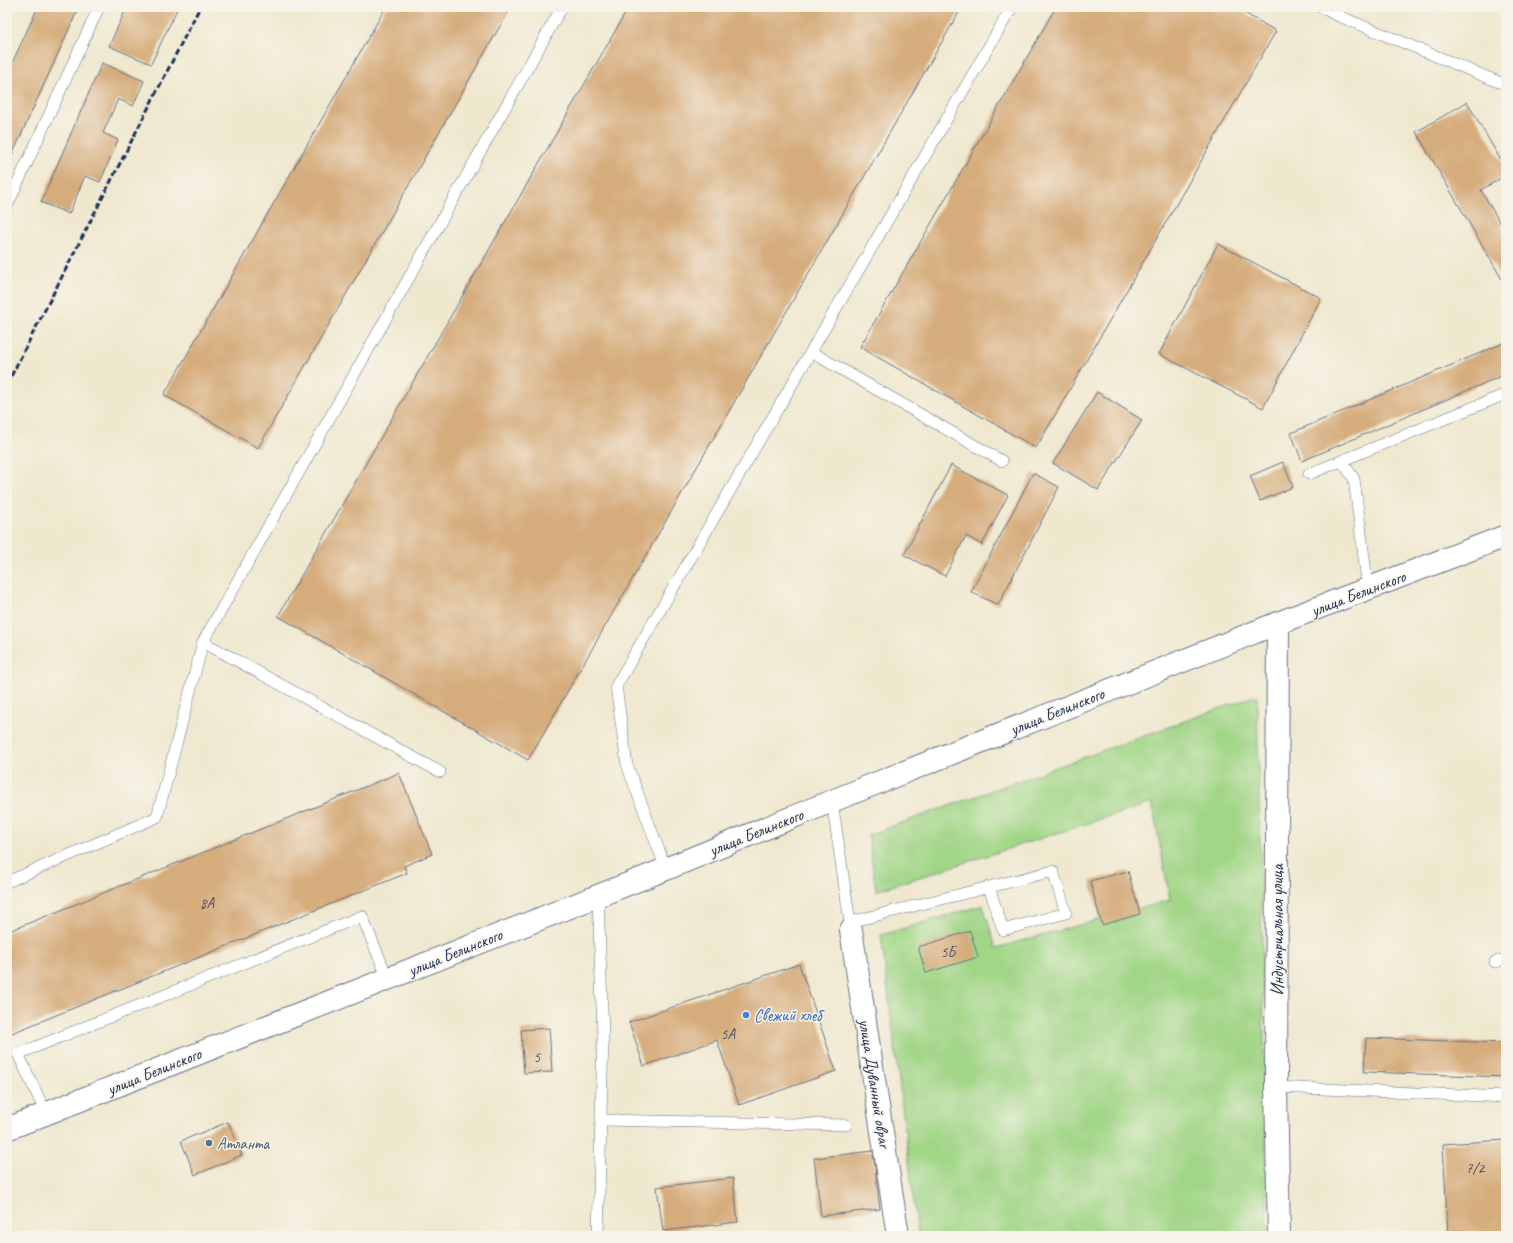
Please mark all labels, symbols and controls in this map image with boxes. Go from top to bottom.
street label: улица Белинского [1307,565,1409,621]
street label: улица Белинского [1006,683,1108,740]
street label: улица Белинского [705,804,807,861]
street label: Индустриальная улица [1267,863,1288,995]
house number: 8А [200,894,216,913]
street label: улица Белинского [404,924,506,981]
house number: 5Б [941,943,958,962]
place label: Свежий хлеб [754,1005,825,1026]
marker: Свежий хлеб [741,1010,751,1020]
street label: улица Дуванный овраг [854,1016,895,1151]
house number: 5А [721,1025,737,1044]
street label: улица Белинского [103,1043,205,1100]
house number: 5 [534,1048,542,1067]
place label: Атланта [217,1133,270,1154]
marker: Атланта [204,1138,214,1148]
house number: 7/2 [1466,1159,1485,1178]

